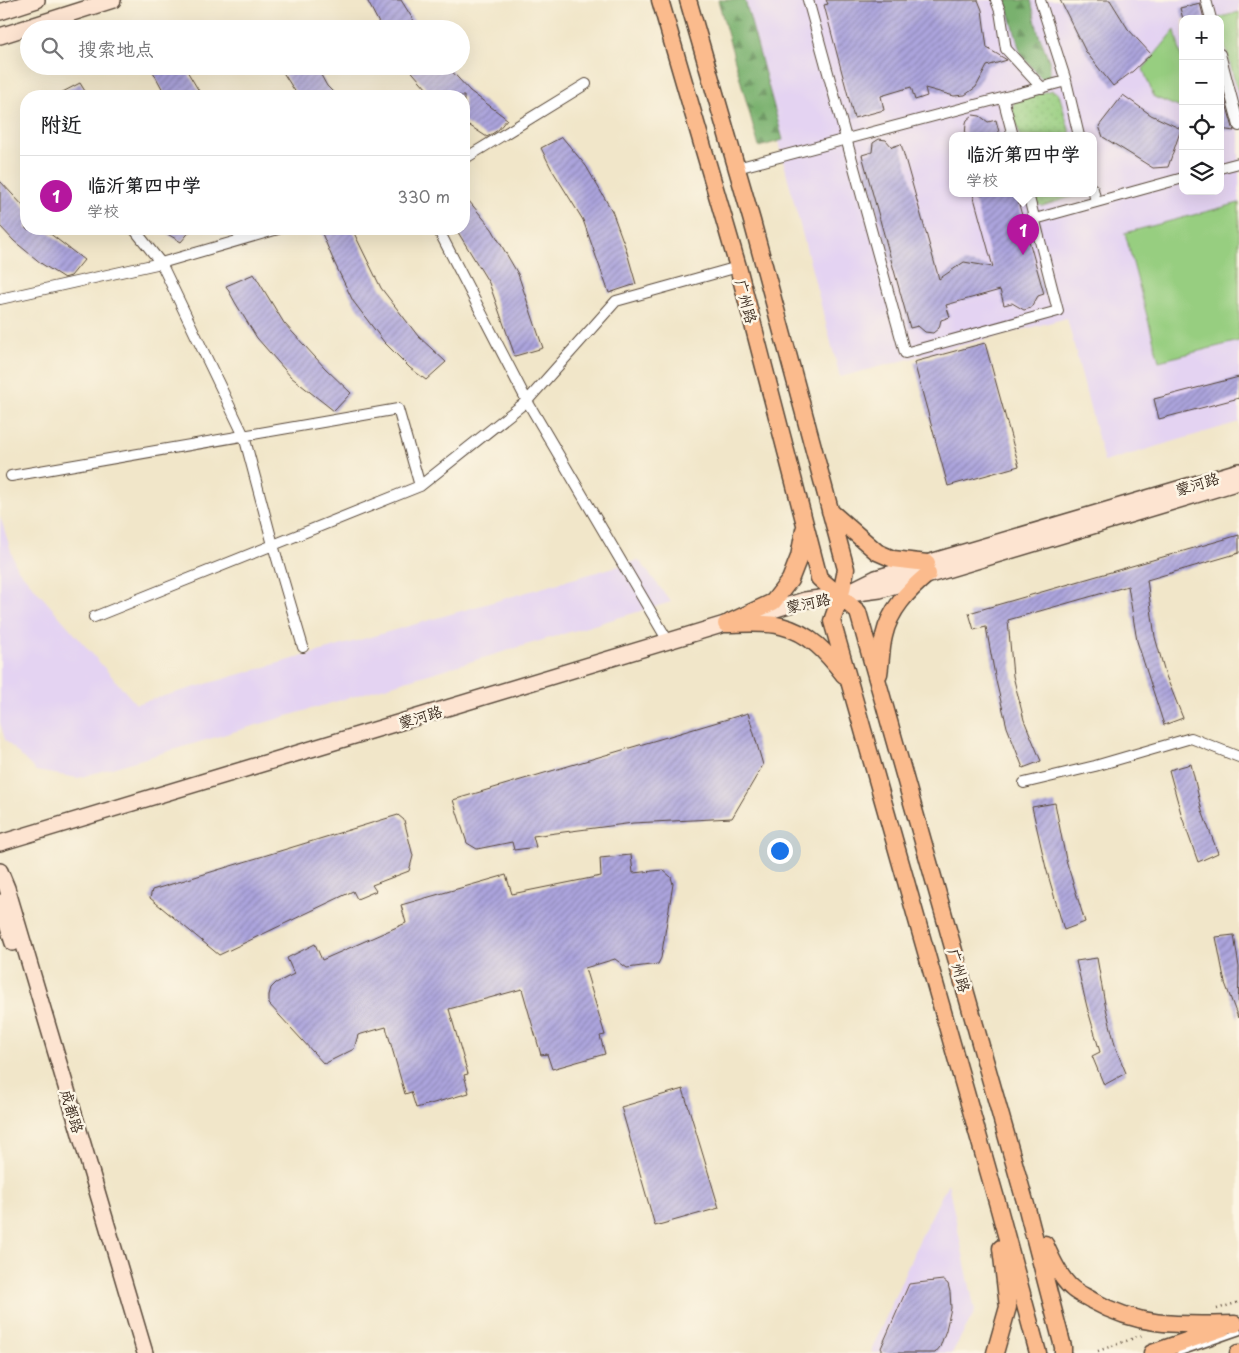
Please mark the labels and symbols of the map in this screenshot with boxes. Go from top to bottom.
pin: 1 [1007,214,1039,255]
street label: 广州路 [730,276,764,326]
street label: 蒙河路 [1172,465,1222,501]
street label: 蒙河路 [784,586,832,618]
street label: 蒙河路 [395,698,445,734]
your location [767,838,793,864]
street label: 广州路 [943,945,977,995]
street label: 成都路 [55,1086,91,1136]

